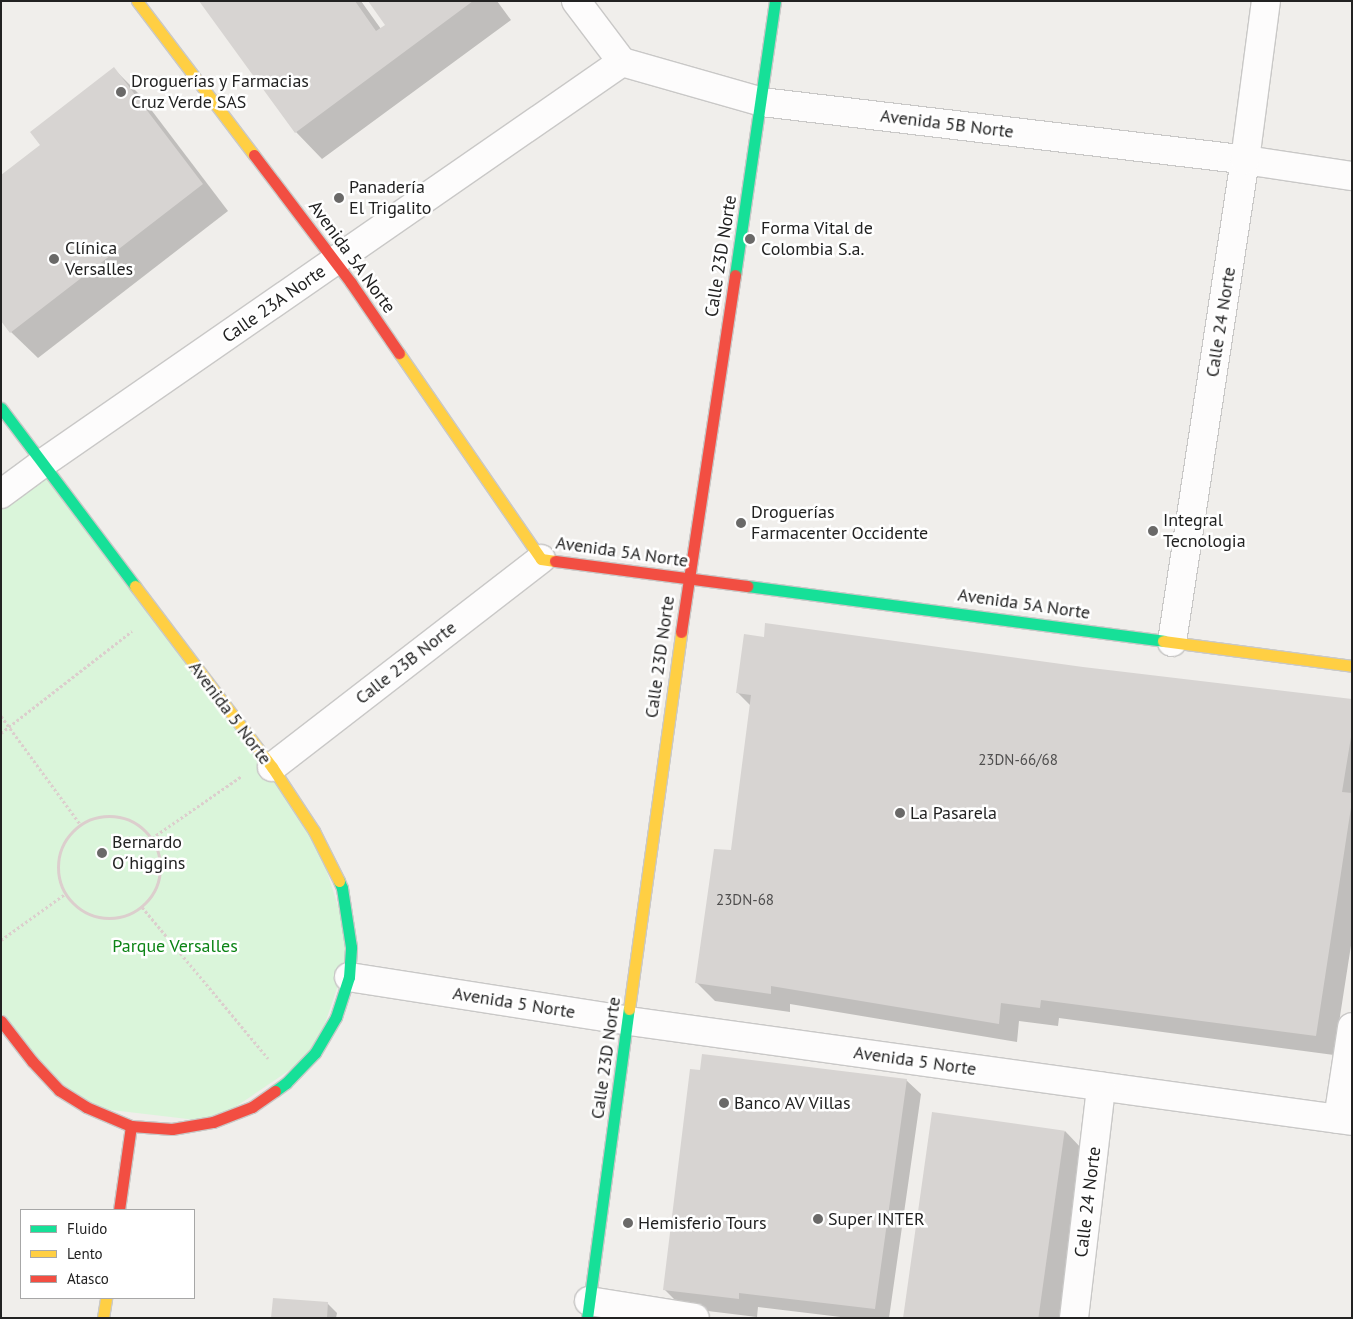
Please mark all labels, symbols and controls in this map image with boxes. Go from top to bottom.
place label: Droguerías y Farmacias Cruz Verde SAS [131,71,310,114]
marker: Droguerías y Farmacias Cruz Verde SAS [115,86,127,98]
street label: Avenida 5B Norte [879,105,1015,143]
place label: Panadería El Trigalito [349,177,432,220]
marker: Panadería El Trigalito [333,192,345,204]
street label: Calle 23D Norte [701,194,741,318]
street label: Avenida 5A Norte [304,196,400,318]
place label: Forma Vital de Colombia S.a. [761,218,873,260]
marker: Forma Vital de Colombia S.a. [743,232,757,246]
place label: Clínica Versalles [65,238,133,280]
marker: Clínica Versalles [47,252,61,266]
street label: Calle 23A Norte [218,260,330,348]
street label: Calle 24 Norte [1202,265,1240,379]
place label: Droguerías Farmacenter Occidente [751,502,928,544]
place label: Integral Tecnologia [1163,510,1246,552]
marker: Droguerías Farmacenter Occidente [735,517,747,529]
marker: Integral Tecnologia [1147,525,1159,537]
street label: Avenida 5A Norte [554,532,690,572]
street label: Avenida 5A Norte [956,584,1092,624]
street label: Calle 23D Norte [641,595,679,719]
street label: Calle 23B Norte [351,617,461,709]
street label: Avenida 5 Norte [184,657,276,769]
house number: 23DN-66/68 [978,751,1058,769]
place label: La Pasarela [910,802,997,824]
marker: La Pasarela [894,807,906,819]
place label: Bernardo O´higgins [112,832,185,874]
marker: Bernardo O´higgins [96,847,108,859]
house number: 23DN-68 [716,891,774,909]
park label: Parque Versalles [112,935,238,957]
street label: Avenida 5 Norte [451,983,577,1023]
street label: Calle 23D Norte [587,996,625,1120]
street label: Avenida 5 Norte [852,1042,978,1080]
place label: Banco AV Villas [734,1092,852,1114]
marker: Banco AV Villas [718,1097,730,1109]
street label: Calle 24 Norte [1071,1145,1105,1259]
place label: Super INTER [828,1208,925,1230]
legend [20,1209,195,1299]
place label: Hemisferio Tours [638,1212,767,1234]
marker: Super INTER [812,1213,824,1225]
marker: Hemisferio Tours [622,1217,634,1229]
text: Fluido [67,1219,107,1238]
text: Lento [67,1244,103,1263]
text: Atasco [67,1269,109,1288]

